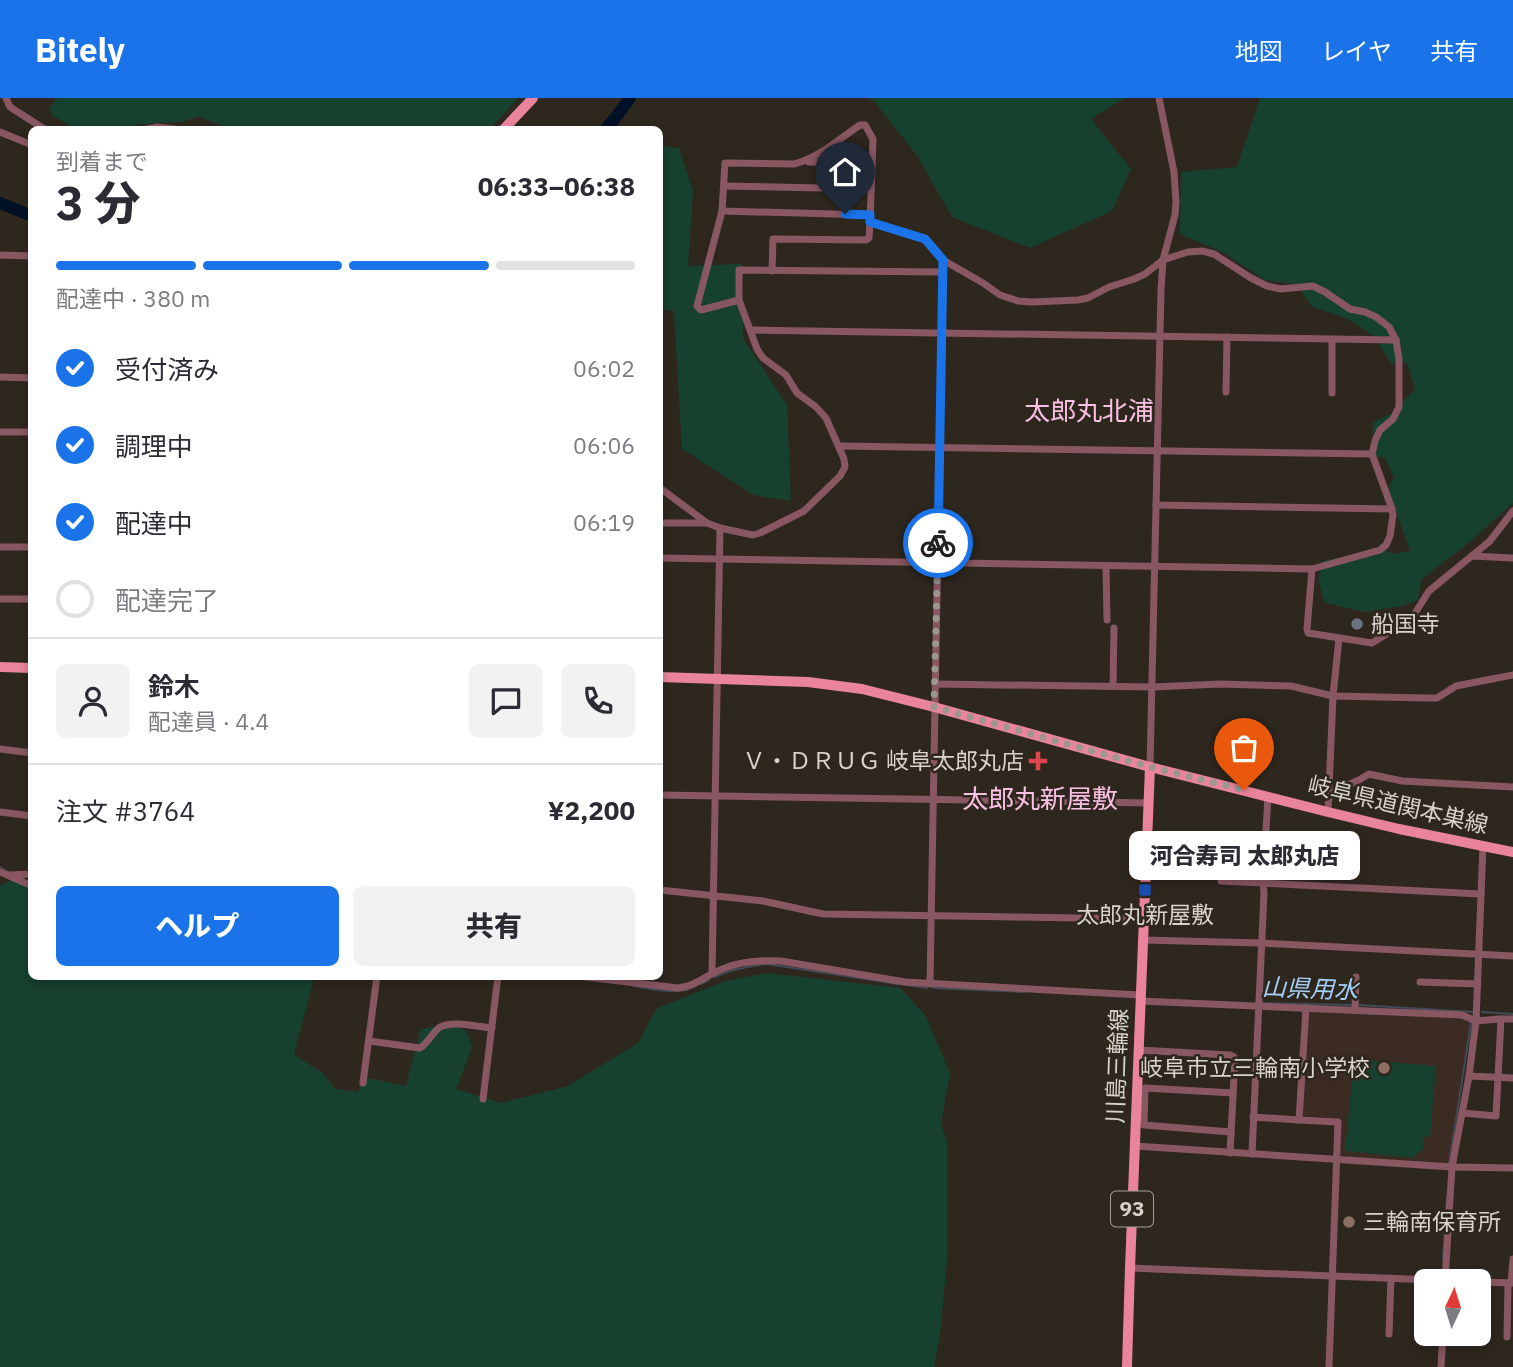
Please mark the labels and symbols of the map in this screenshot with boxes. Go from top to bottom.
pin [815,142,875,214]
district label: 太郎丸北浦 [1024,393,1154,427]
courier [903,508,973,578]
place label: 船国寺 [1371,608,1440,638]
marker: 船国寺 [1349,616,1365,632]
pin [1214,718,1274,790]
place label: Ｖ・ＤＲＵＧ 岐阜太郎丸店 [743,745,1024,775]
marker: Ｖ・ＤＲＵＧ 岐阜太郎丸店 [1030,753,1046,769]
street label: 岐阜県道関本巣線 [1305,769,1491,839]
district label: 太郎丸新屋敷 [962,781,1118,815]
callout: 河合寿司 太郎丸店 [1128,832,1360,881]
marker: 太郎丸新屋敷 [1137,882,1153,898]
place label: 太郎丸新屋敷 [1076,899,1214,929]
water label: 山県用水 [1262,970,1362,1006]
street label: 川島三輪線 [1099,1008,1133,1124]
place label: 岐阜市立三輪南小学校 [1140,1052,1370,1082]
marker: 岐阜市立三輪南小学校 [1376,1060,1392,1076]
road number: 93 [1111,1192,1153,1226]
place label: 三輪南保育所 [1363,1206,1501,1236]
marker: 三輪南保育所 [1341,1214,1357,1230]
north arrow [1414,1269,1491,1346]

